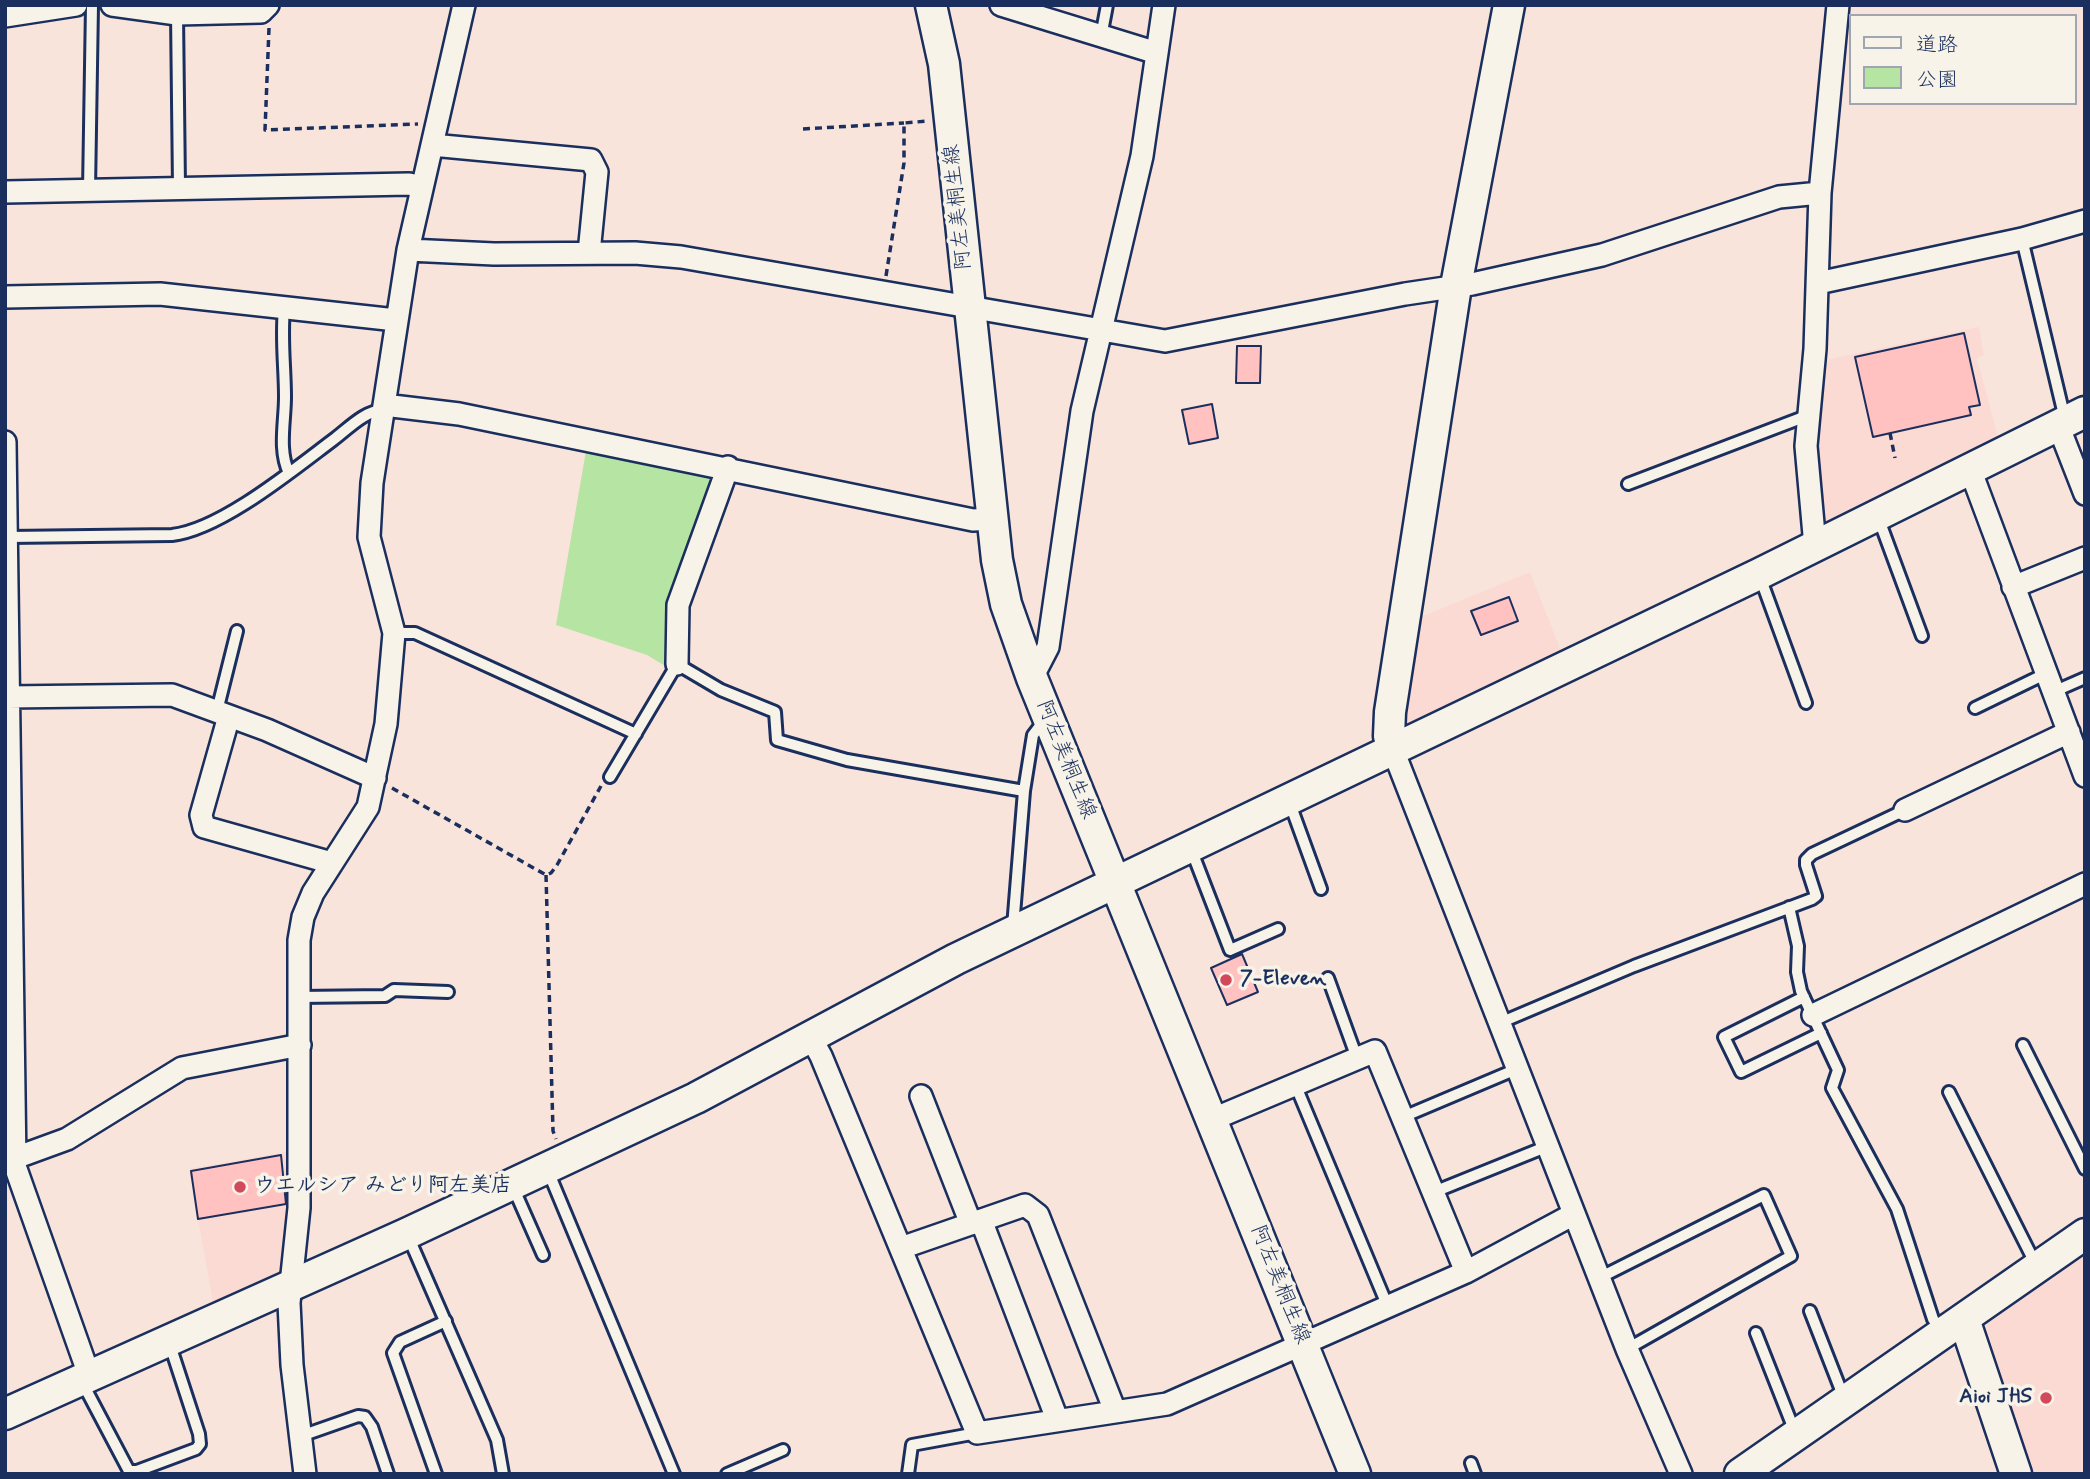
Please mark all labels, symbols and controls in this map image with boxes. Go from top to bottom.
legend [1848,14,2076,105]
text: 道路 [1916,31,1958,59]
text: 公園 [1916,66,1958,94]
street label: 阿左美桐生線 [940,143,978,271]
street label: 阿左美桐生線 [1030,697,1100,823]
place label: 7-Eleven [1240,967,1326,993]
marker: 7-Eleven [1218,972,1234,988]
place label: ウエルシア みどり阿左美店 [254,1174,512,1200]
marker: ウエルシア みどり阿左美店 [232,1179,248,1195]
street label: 阿左美桐生線 [1244,1222,1314,1348]
place label: Aioi JHS [1959,1385,2032,1411]
marker: Aioi JHS [2038,1390,2054,1406]

